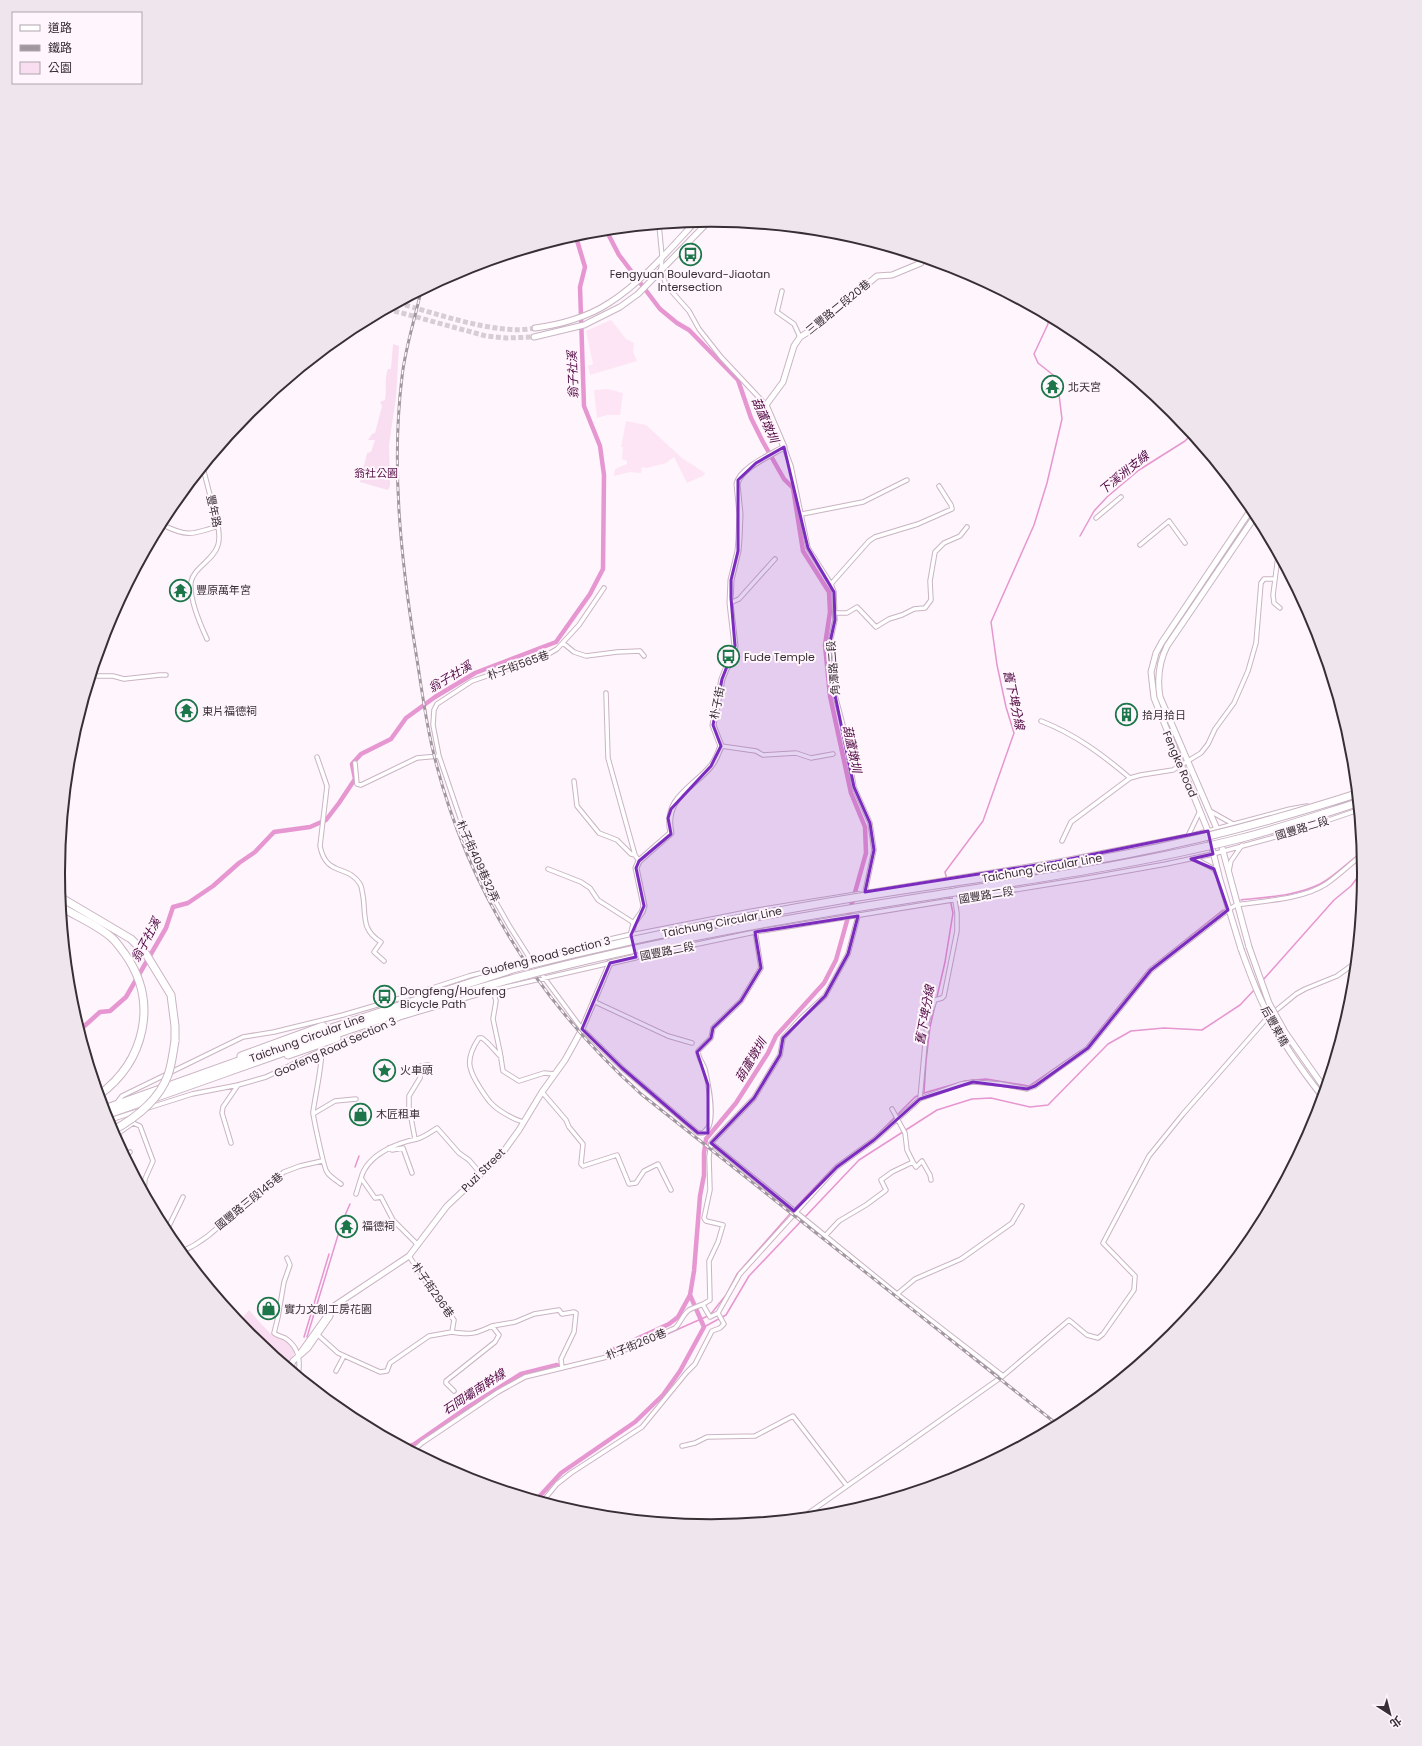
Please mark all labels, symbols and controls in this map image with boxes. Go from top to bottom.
legend [12,12,142,84]
text: 道路 [48,19,72,36]
text: 鐵路 [48,39,72,56]
text: 公園 [48,59,72,76]
bus stop icon: Fengyuan Boulevard-Jiaotan Intersection [677,241,703,267]
place label: Fengyuan Boulevard-Jiaotan Intersection [610,266,770,295]
street label: 三豐路二段20巷 [802,276,874,338]
water label: 翁子社溪 [563,349,582,399]
temple icon: 北天宮 [1040,374,1066,400]
place label: 北天宮 [1068,379,1101,395]
water label: 葫蘆墩圳 [748,394,784,447]
water label: 下溪洲支線 [1095,446,1154,498]
park label: 翁社公園 [354,465,398,481]
street label: 豐年路 [202,493,226,529]
temple icon: 豐原萬年宮 [168,577,194,603]
place label: 豐原萬年宮 [196,582,251,598]
street label: 角潭路二段 [823,640,843,696]
bus stop icon: Fude Temple [716,644,742,670]
street label: 朴子街565巷 [485,646,551,684]
place label: Fude Temple [744,649,815,665]
water label: 翁子社溪 [425,656,476,696]
water label: 舊下埤分線 [1000,669,1029,733]
street label: 朴子街 [706,685,728,721]
temple icon: 東片福德祠 [174,698,200,724]
building icon: 拾月拾日 [1114,702,1140,728]
place label: 東片福德祠 [202,703,257,719]
place label: 拾月拾日 [1142,707,1186,723]
water label: 葫蘆墩圳 [839,724,866,776]
street label: Fengke Road [1159,728,1201,800]
street label: 國豐路二段 [1273,812,1331,844]
street label: 朴子街409巷32弄 [453,817,503,905]
street label: Taichung Circular Line [981,850,1104,886]
street label: 國豐路二段 [958,883,1014,907]
street label: Taichung Circular Line [661,902,783,941]
water label: 翁子社溪 [127,913,165,965]
street label: Guofeng Road Section 3 [480,932,612,980]
street label: 國豐路二段 [638,938,696,964]
water label: 舊下埤分線 [911,982,938,1046]
place label: Dongfeng/Houfeng Bicycle Path [400,983,506,1012]
bus stop icon: Dongfeng/Houfeng Bicycle Path [372,984,398,1010]
street label: 后豐東橋 [1257,1003,1293,1049]
street label: Taichung Circular Line [247,1010,367,1066]
street label: Goofeng Road Section 3 [271,1013,399,1081]
water label: 葫蘆墩圳 [731,1033,771,1085]
place icon: 火車頭 [372,1057,398,1083]
place label: 火車頭 [400,1062,433,1078]
shop icon: 木匠租車 [347,1101,373,1127]
place label: 木匠租車 [376,1106,420,1122]
street label: Puzi Street [457,1144,509,1196]
street label: 國豐路三段145巷 [212,1169,286,1233]
temple icon: 福德祠 [333,1213,359,1239]
place label: 福德祠 [362,1218,395,1234]
street label: 朴子街296巷 [408,1259,458,1321]
shop icon: 實力文創工房花園 [255,1296,281,1322]
place label: 實力文創工房花園 [284,1301,372,1317]
street label: 朴子街260巷 [603,1325,669,1363]
water label: 石岡壩南幹線 [439,1364,510,1418]
north arrow [1370,1694,1410,1734]
text: 北 [1387,1712,1405,1732]

